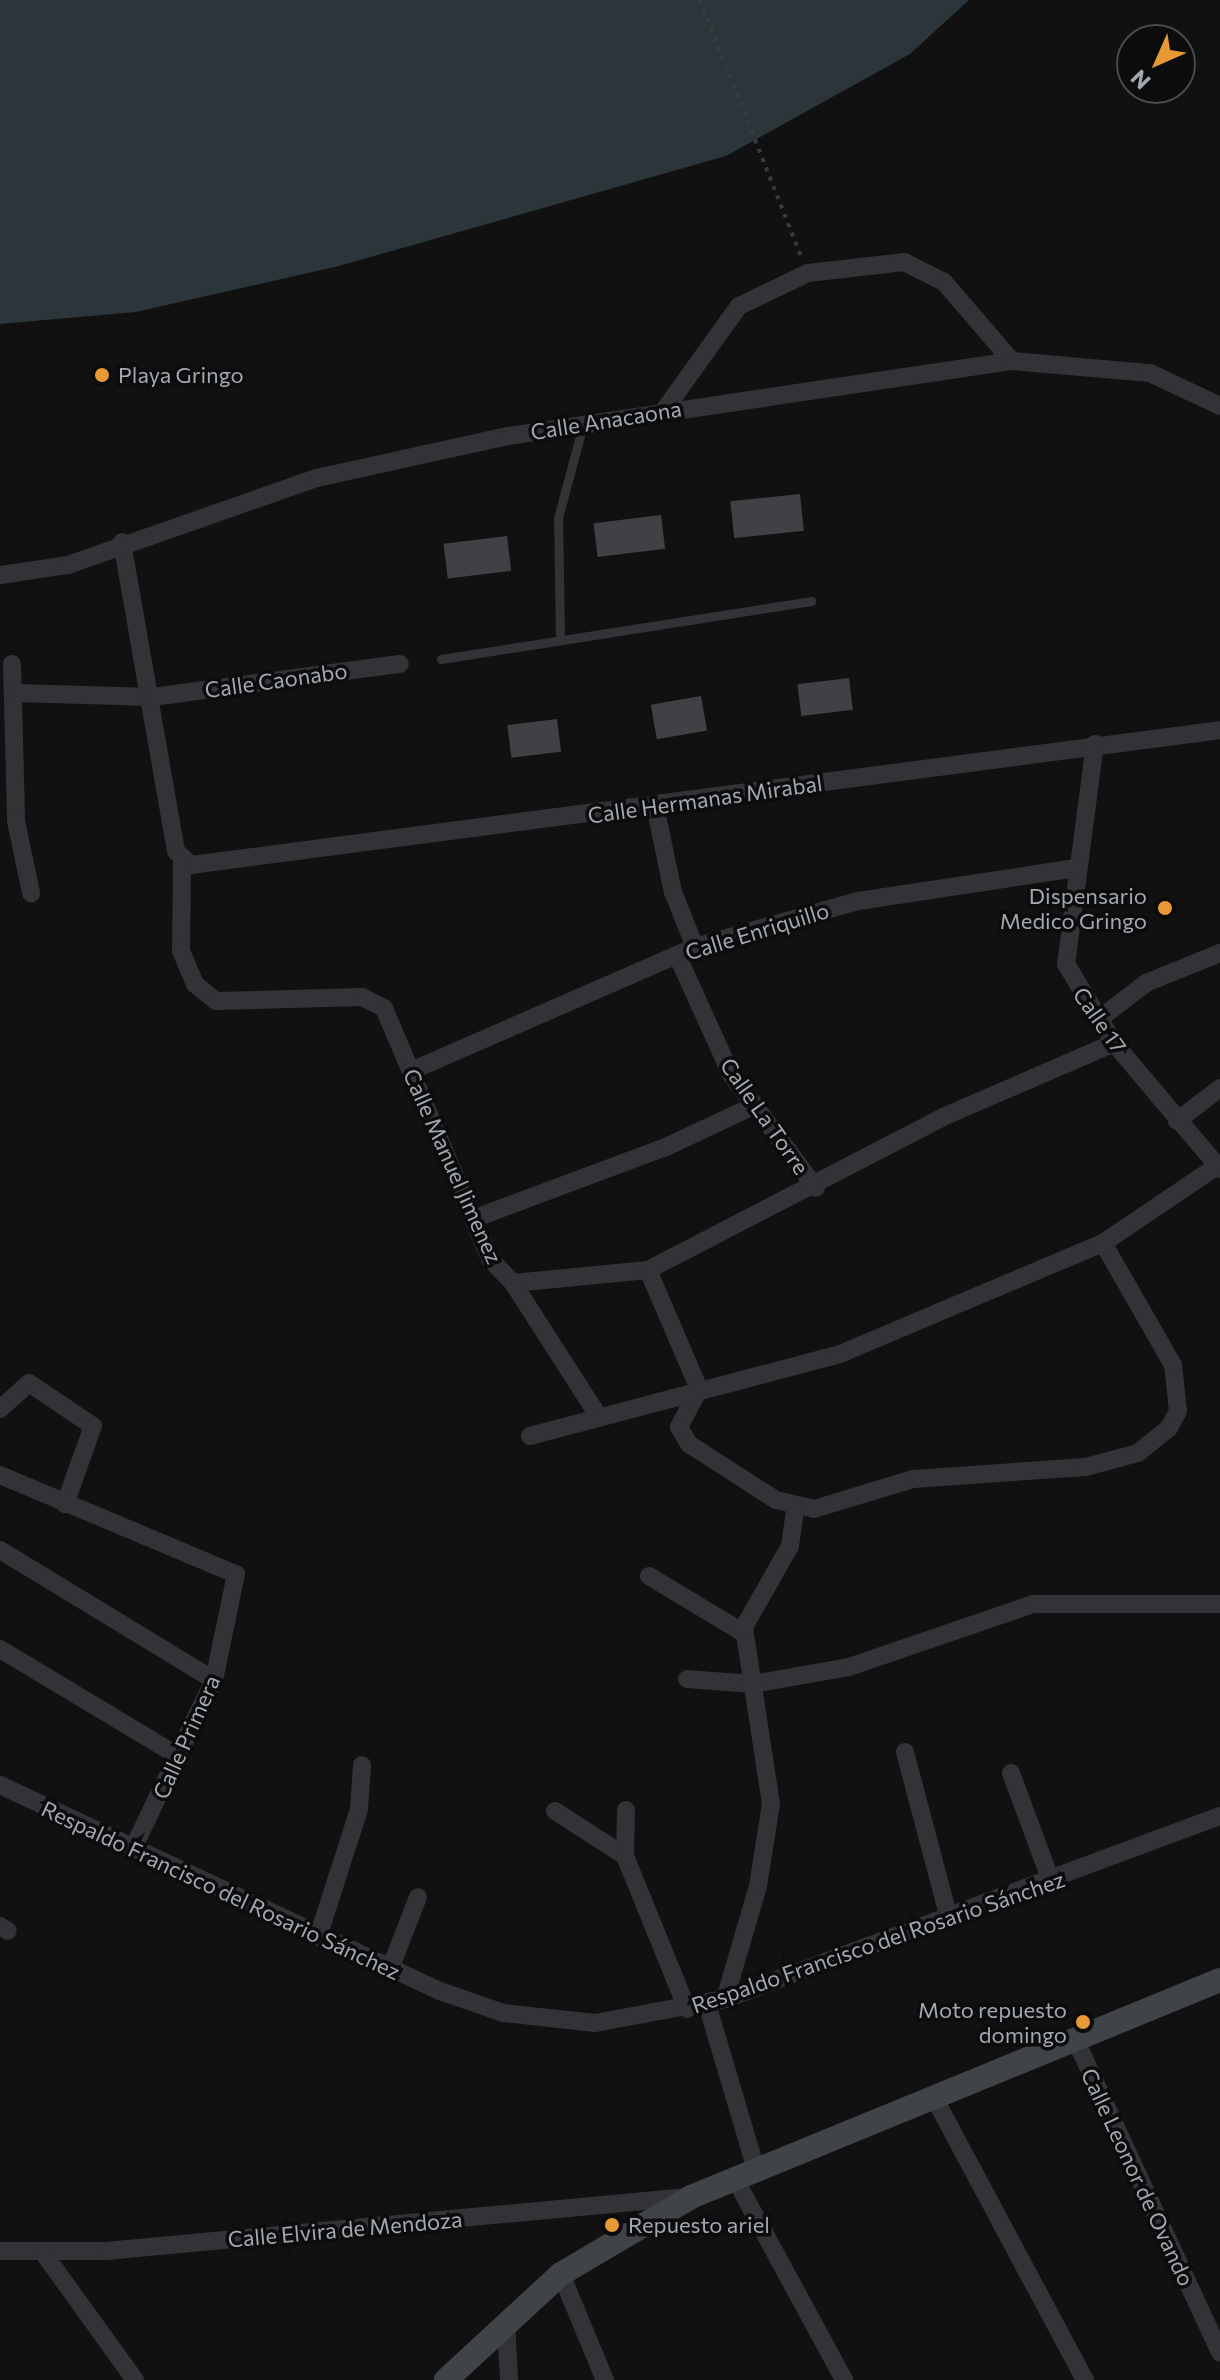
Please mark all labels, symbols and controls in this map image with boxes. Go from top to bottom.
north arrow [1116,24,1196,104]
text: N [1125,65,1155,95]
place label: Playa Gringo [118,362,244,388]
marker: Playa Gringo [93,366,111,384]
street label: Calle Anacaona [529,395,683,445]
street label: Calle Caonabo [203,657,349,703]
street label: Calle Hermanas Mirabal [586,769,824,829]
place label: Dispensario Medico Gringo [1000,882,1147,934]
street label: Calle Enriquillo [682,897,832,965]
marker: Dispensario Medico Gringo [1154,897,1176,919]
street label: Calle 17 [1068,982,1132,1058]
street label: Calle La Torre [715,1053,815,1179]
street label: Calle Manuel Jimenez [398,1065,508,1267]
street label: Calle Primera [147,1671,225,1803]
street label: Respaldo Francisco del Rosario Sánchez [37,1795,405,1985]
street label: Respaldo Francisco del Rosario Sánchez [688,1866,1068,2018]
place label: Moto repuesto domingo [918,1996,1067,2048]
marker: Moto repuesto domingo [1074,2013,1092,2031]
street label: Calle Leonor de Ovando [1076,2064,1200,2290]
street label: Calle Elvira de Mendoza [227,2206,463,2252]
place label: Repuesto ariel [628,2212,770,2238]
marker: Repuesto ariel [603,2216,621,2234]

